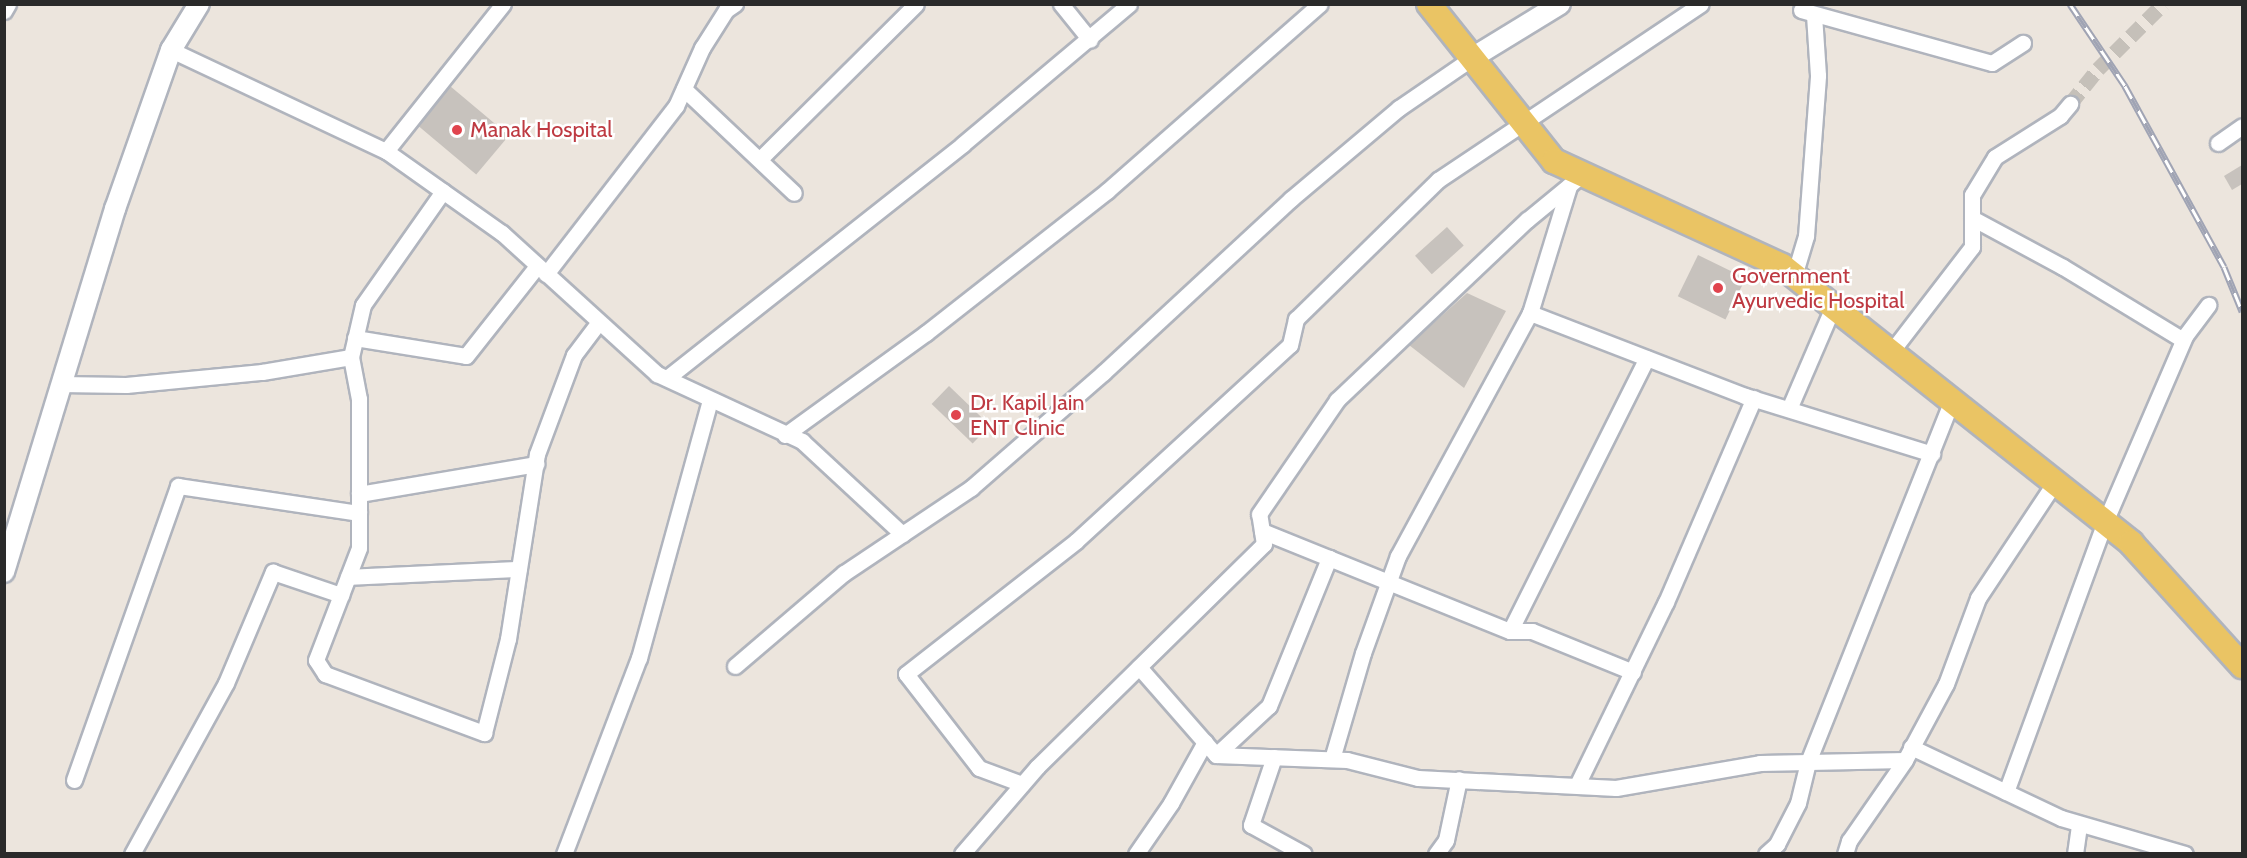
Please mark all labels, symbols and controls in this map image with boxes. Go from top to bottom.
place label: Manak Hospital [470,117,612,143]
marker: Manak Hospital [448,121,466,139]
place label: Government Ayurvedic Hospital [1732,262,1905,314]
marker: Government Ayurvedic Hospital [1709,279,1727,297]
place label: Dr. Kapil Jain ENT Clinic [970,389,1085,440]
marker: Dr. Kapil Jain ENT Clinic [947,406,965,424]

